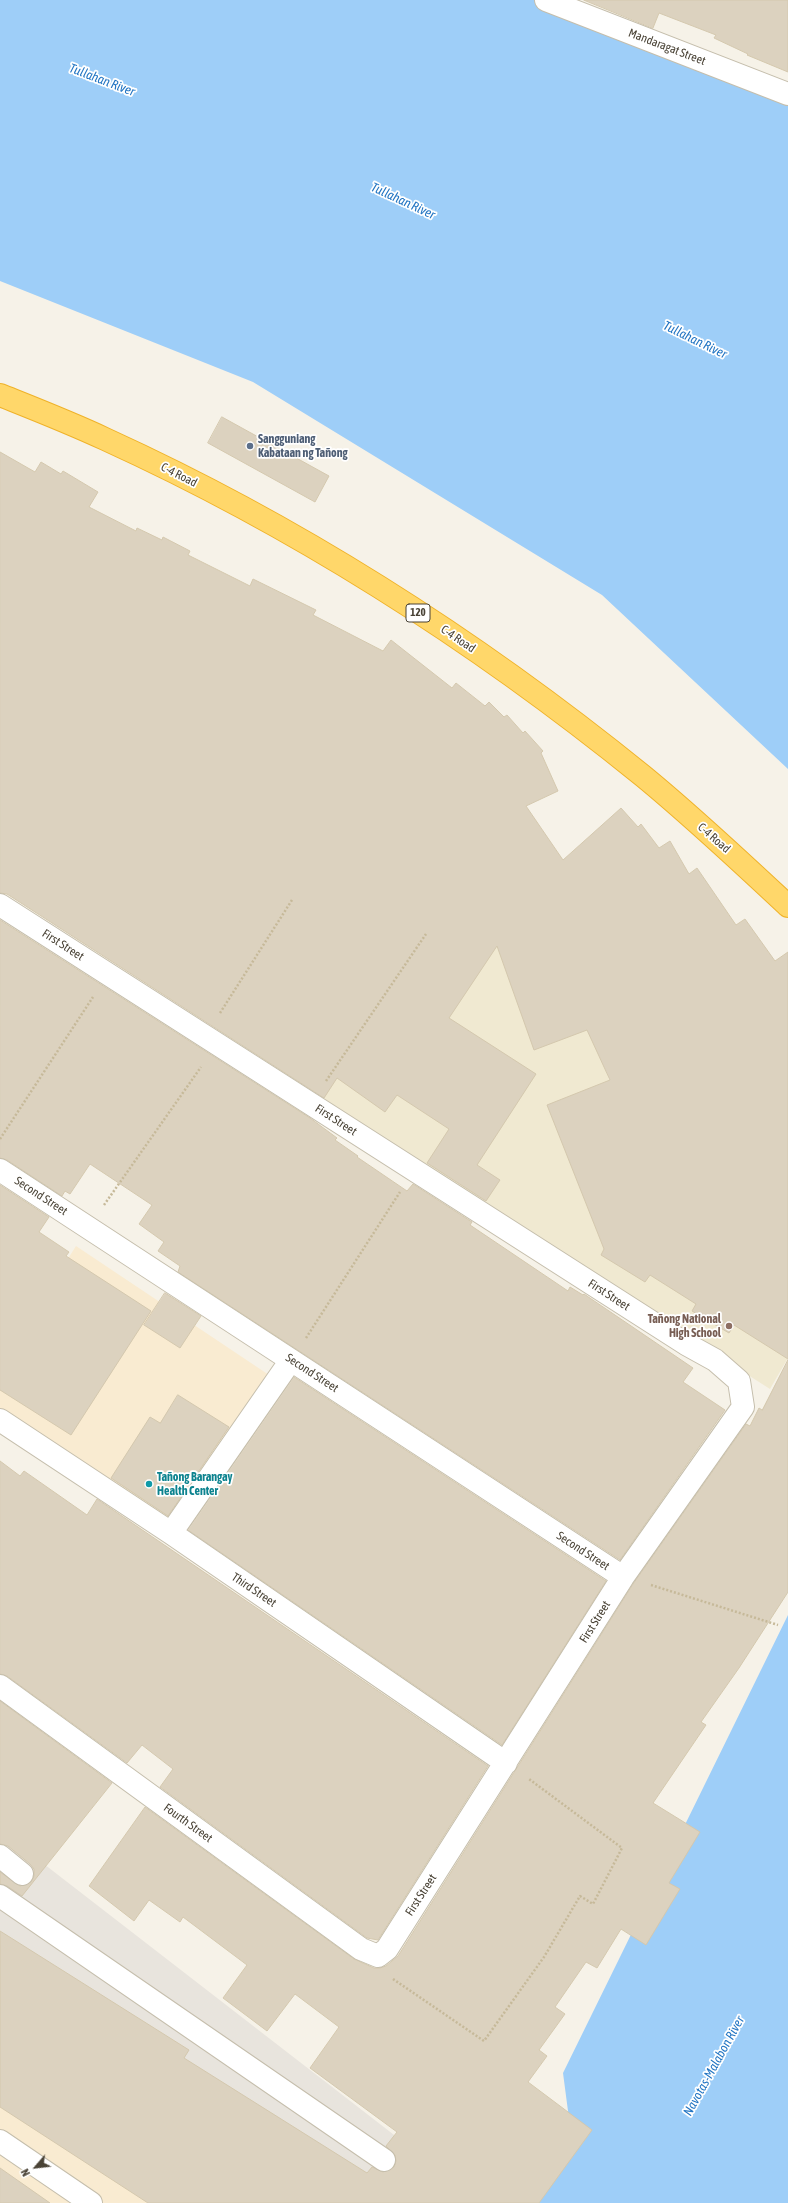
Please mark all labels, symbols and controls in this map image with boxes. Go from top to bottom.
street label: Mandaragat Street [626,26,708,68]
water label: Tullahan River [67,60,137,100]
water label: Tullahan River [368,179,438,223]
water label: Tullahan River [661,318,729,362]
place label: Sangguniang Kabataan ng Tañong [258,432,348,460]
marker: Sangguniang Kabataan ng Tañong [245,441,255,451]
street label: C-4 Road [159,460,199,490]
road number: 120 [406,604,430,622]
street label: C-4 Road [438,622,478,656]
street label: C-4 Road [695,820,733,856]
street label: First Street [39,926,87,964]
street label: First Street [312,1101,360,1139]
street label: Second Street [12,1174,70,1218]
street label: First Street [585,1276,633,1314]
place label: Tañong National High School [648,1312,721,1340]
marker: Tañong National High School [724,1321,734,1331]
street label: Second Street [283,1351,341,1395]
place label: Tañong Barangay Health Center [157,1470,233,1498]
marker: Tañong Barangay Health Center [144,1479,154,1489]
street label: Second Street [554,1529,612,1573]
street label: Third Street [229,1570,279,1610]
street label: First Street [576,1598,614,1646]
street label: Fourth Street [161,1801,215,1845]
street label: First Street [402,1871,440,1919]
water label: Navotas-Malabon River [680,2013,748,2119]
north arrow [16,2147,56,2187]
text: N [19,2167,32,2178]

